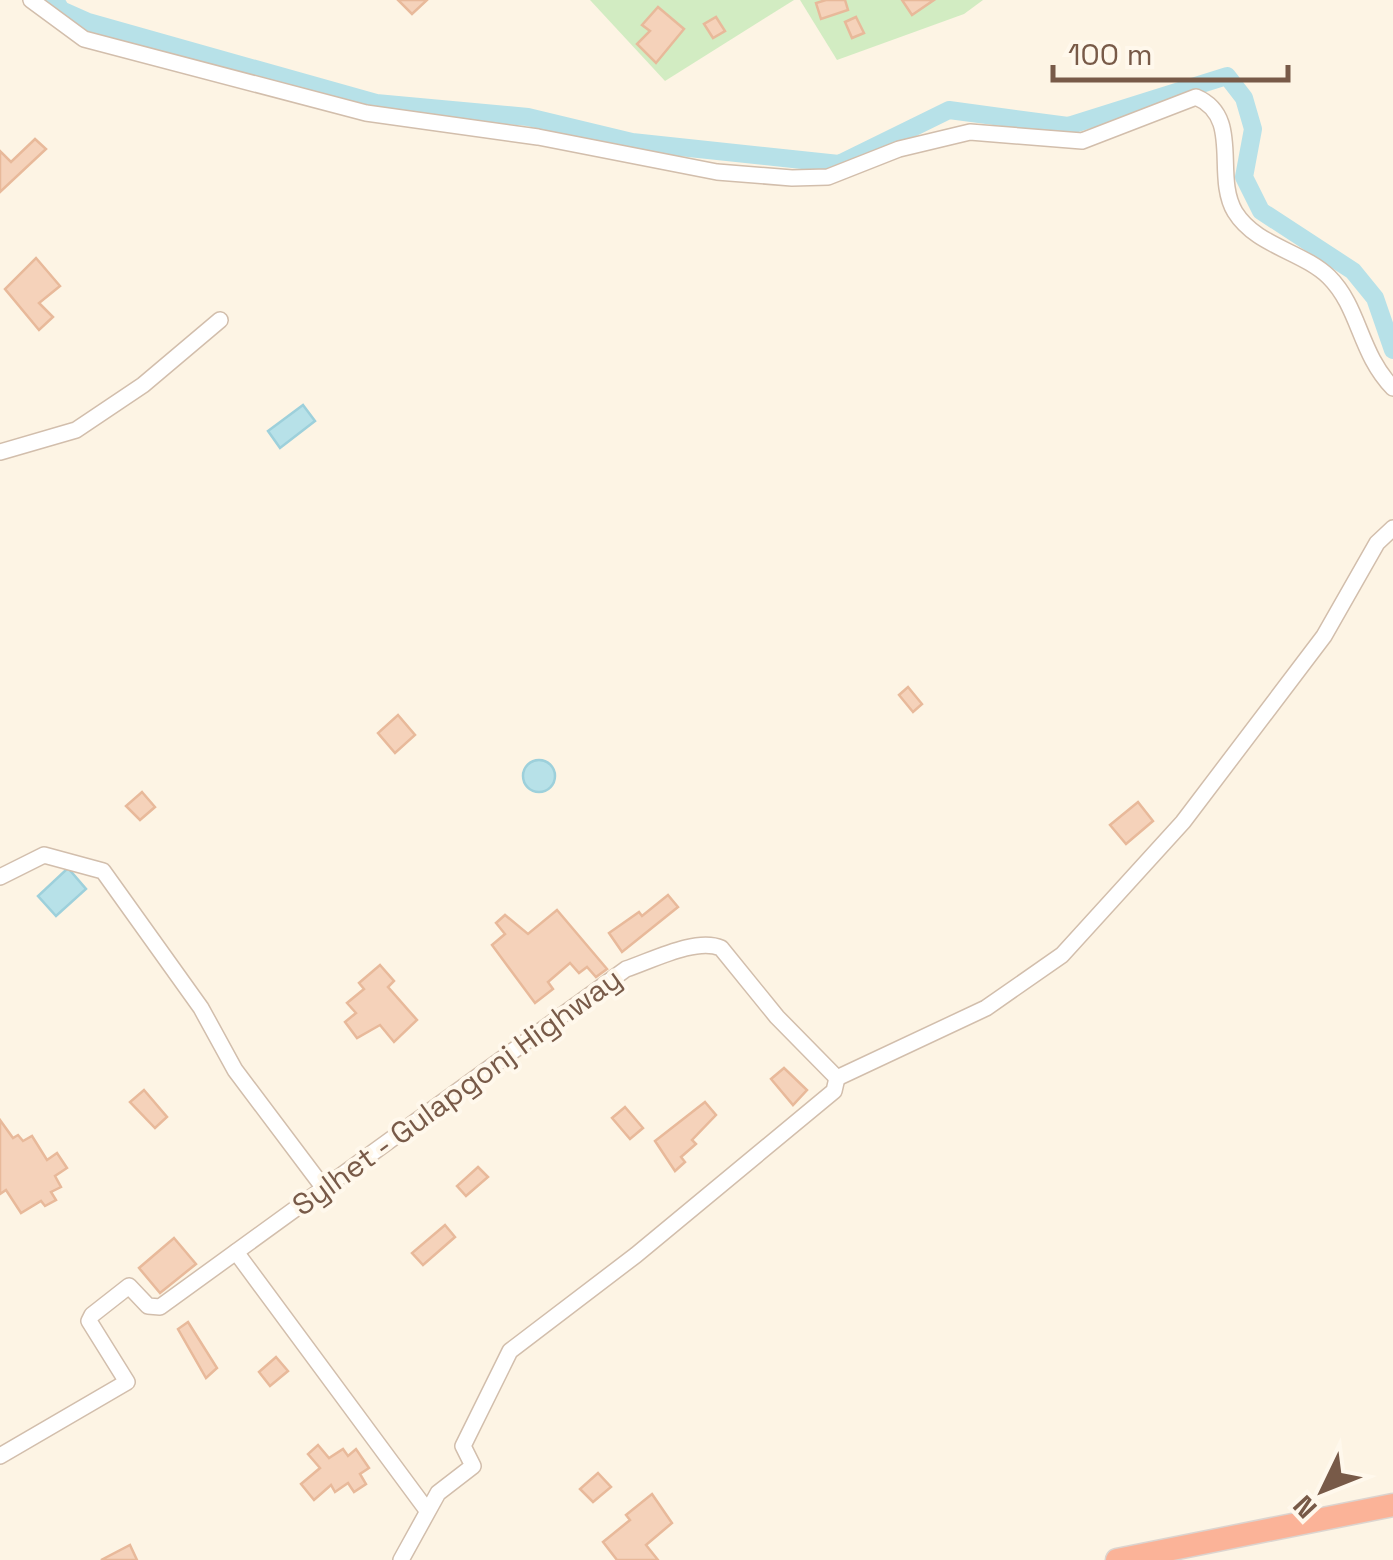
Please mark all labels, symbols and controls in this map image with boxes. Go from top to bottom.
scale bar [1053,20,1288,82]
text: 100 m [1068,35,1153,74]
street label: Sylhet - Gulapgonj Highway [284,959,629,1224]
north arrow [1273,1440,1373,1540]
text: N [1285,1488,1324,1526]

